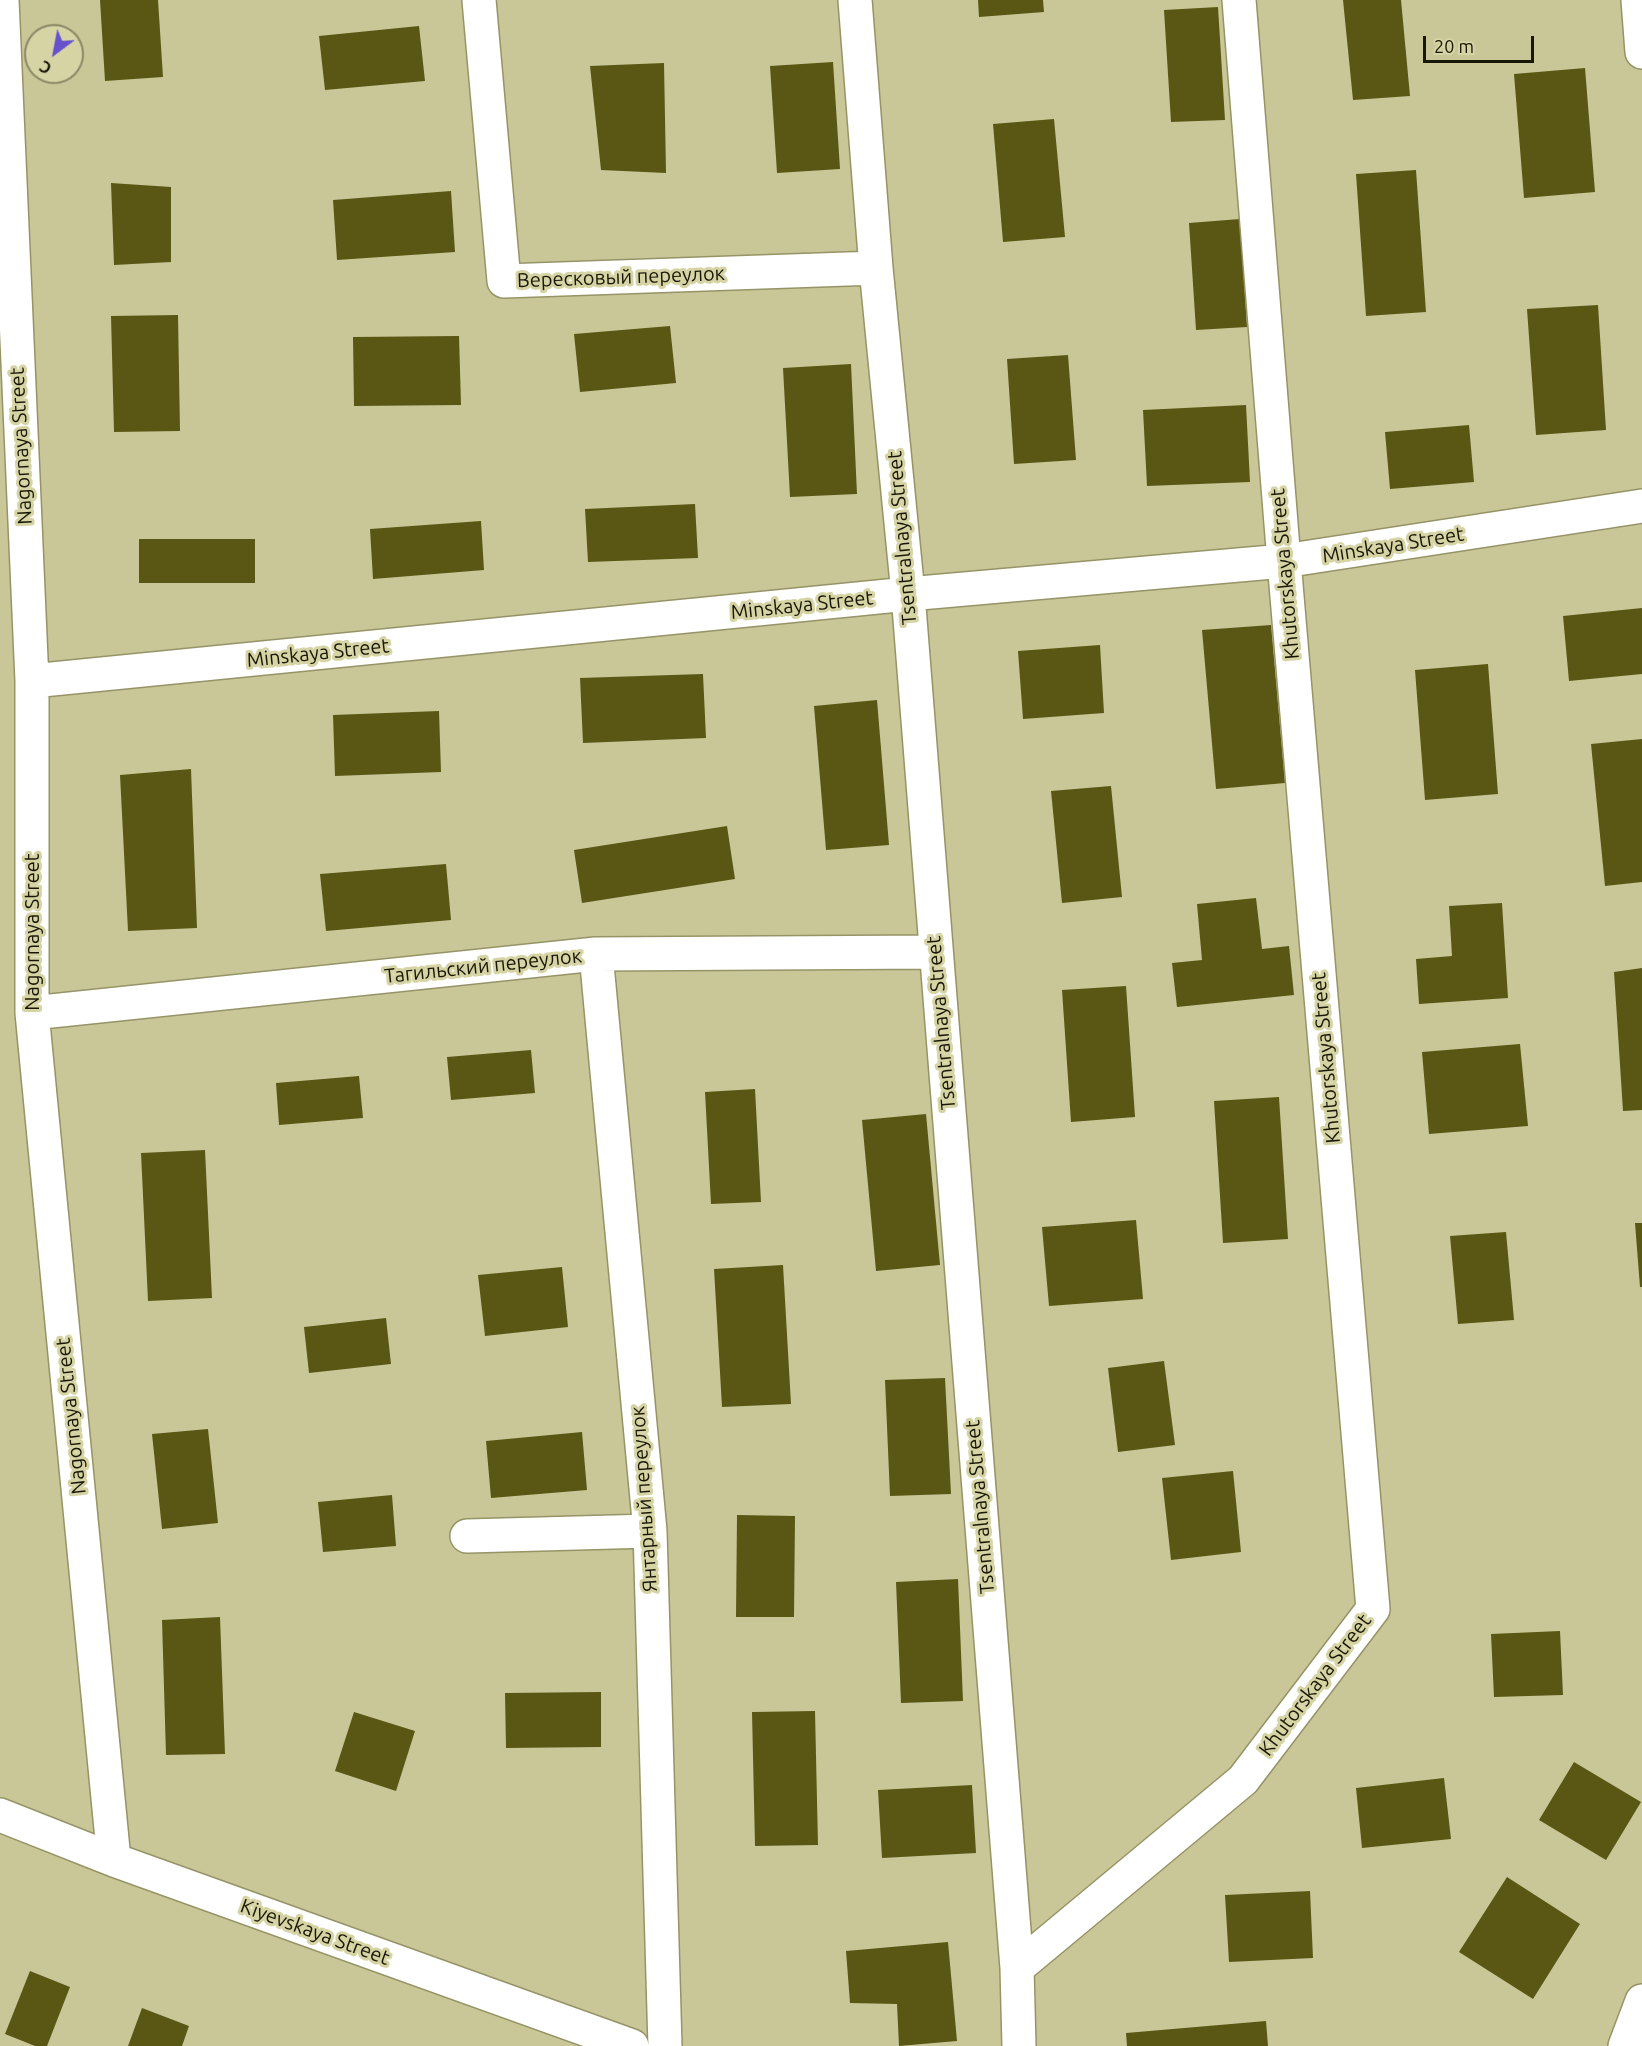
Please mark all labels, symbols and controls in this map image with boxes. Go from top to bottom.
north arrow [24,24,84,84]
scale bar [1426,24,1537,62]
text: 20 m [1434,36,1474,56]
text: С [36,57,55,78]
street label: Вересковый переулок [517,261,725,293]
street label: Nagornaya Street [5,367,37,525]
street label: Tsentralnaya Street [882,450,922,626]
street label: Khutorskaya Street [1266,488,1304,660]
street label: Minskaya Street [1321,522,1465,568]
street label: Minskaya Street [730,586,874,624]
street label: Minskaya Street [246,634,390,672]
street label: Nagornaya Street [20,853,44,1011]
street label: Tsentralnaya Street [921,935,961,1111]
street label: Тагильский переулок [383,944,583,988]
street label: Khutorskaya Street [1307,972,1345,1144]
street label: Nagornaya Street [51,1337,91,1495]
street label: Янтарный переулок [626,1405,662,1593]
street label: Tsentralnaya Street [960,1419,1000,1595]
street label: Khutorskaya Street [1254,1609,1376,1761]
street label: Kiyevskaya Street [237,1894,393,1970]

